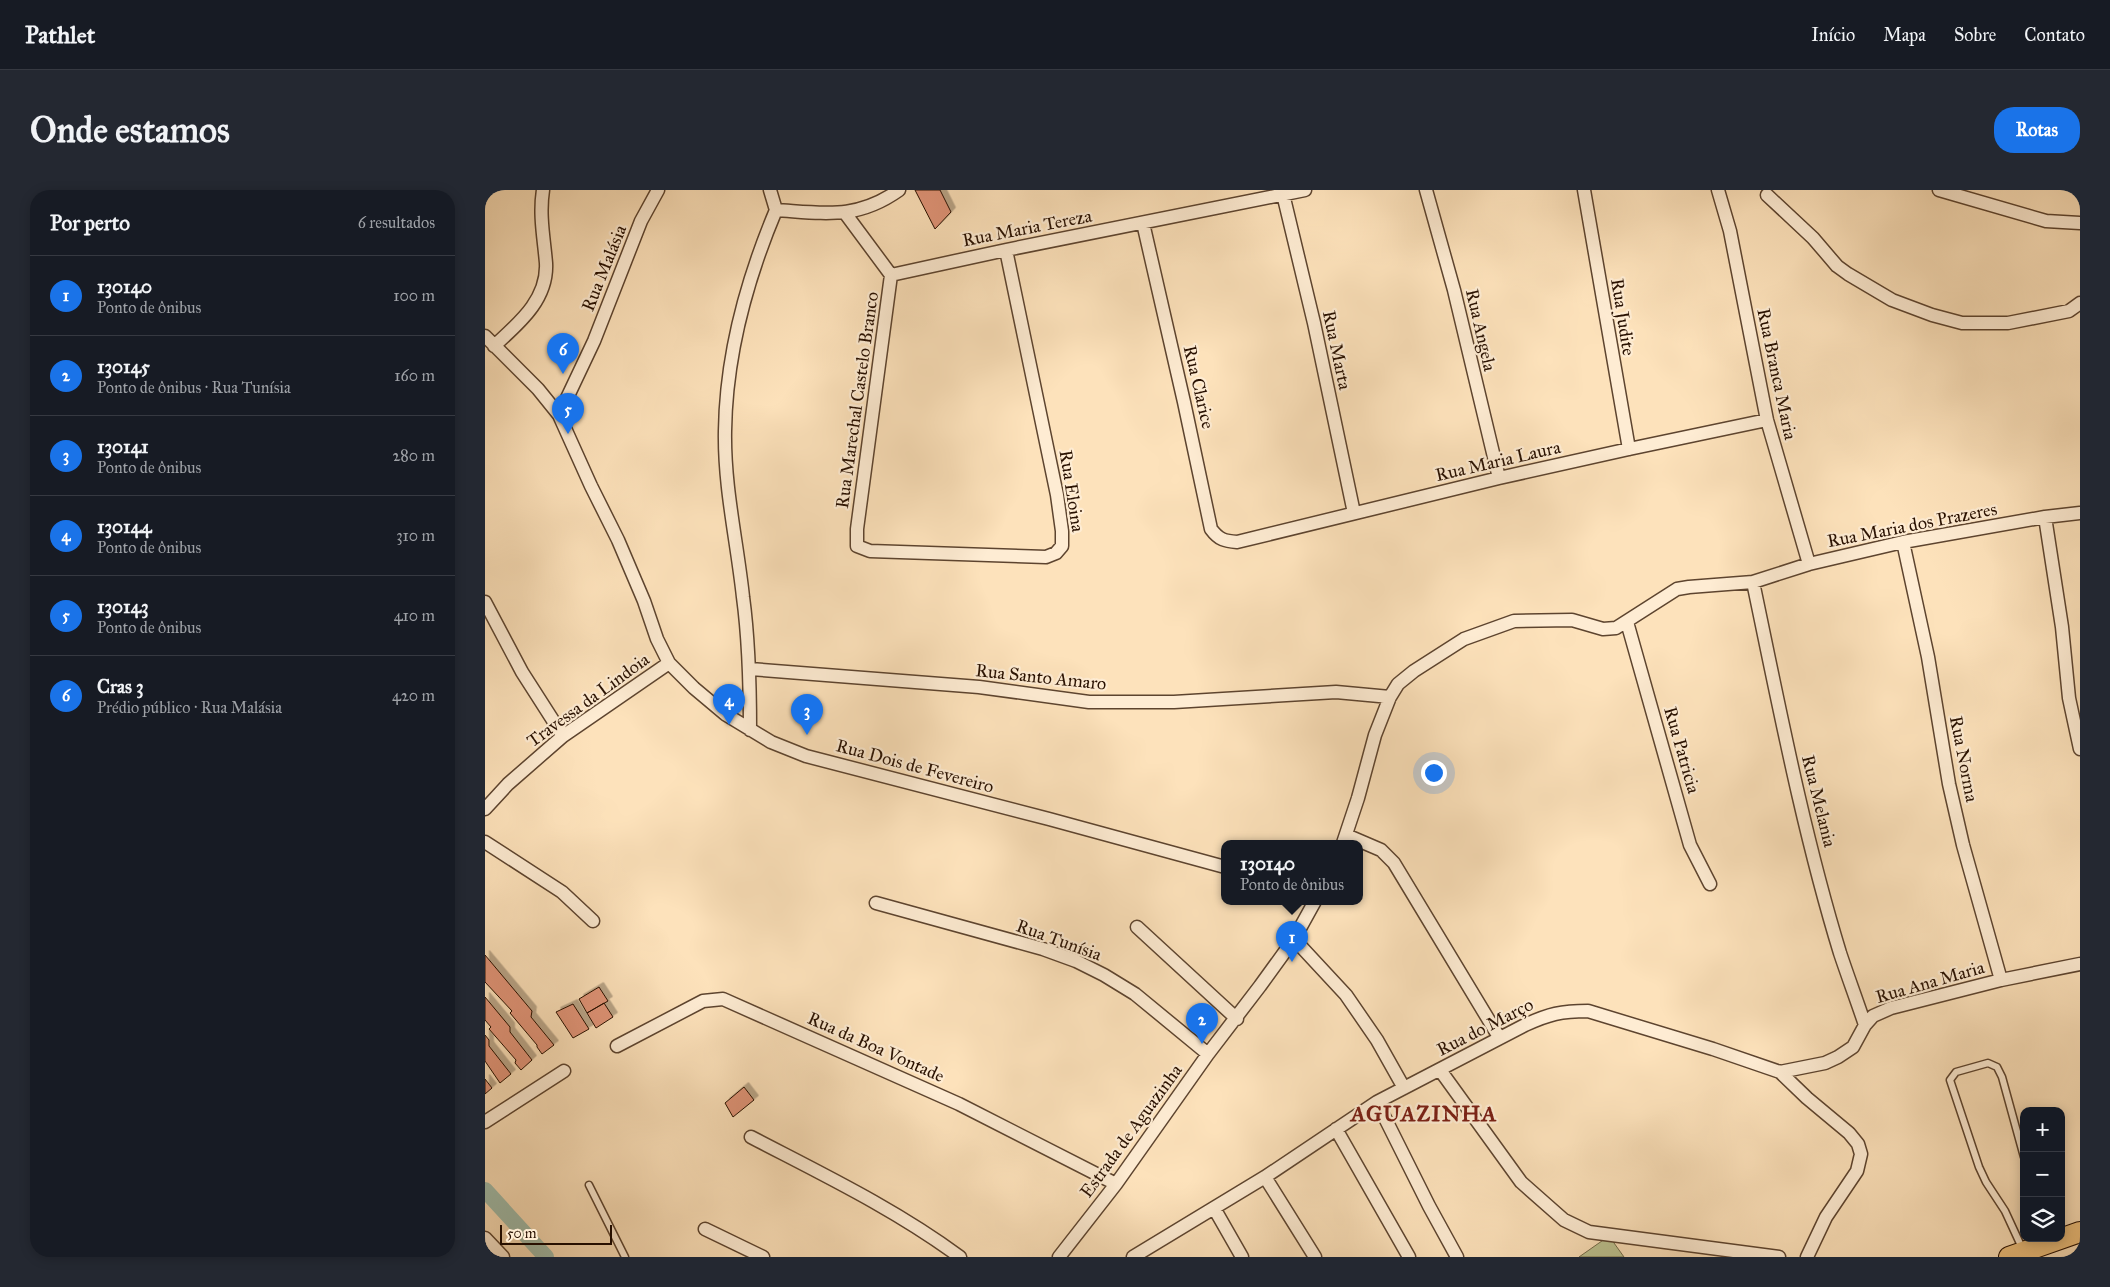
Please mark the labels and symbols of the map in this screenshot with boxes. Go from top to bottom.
street label: Rua Maria Tereza [960,205,1094,251]
street label: Rua Malásia [577,221,631,314]
street label: Rua Judite [1605,277,1640,357]
street label: Rua Angela [1460,287,1501,374]
street label: Rua Marechal Castelo Branco [831,290,883,510]
street label: Rua Branca Maria [1752,306,1802,442]
street label: Rua Marta [1318,308,1356,392]
pin: 6 [547,333,579,374]
street label: Rua Clarice [1179,343,1219,431]
pin: 5 [552,393,584,434]
street label: Rua Maria Laura [1433,436,1563,486]
street label: Rua Eloina [1055,448,1089,534]
street label: Rua Maria dos Prazeres [1825,498,1999,552]
street label: Travessa da Lindoia [523,648,654,752]
street label: Rua Santo Amaro [975,659,1107,695]
pin: 4 [713,684,745,725]
pin: 3 [791,694,823,735]
street label: Rua Patricia [1659,704,1705,796]
street label: Rua Norma [1945,714,1983,804]
street label: Rua Dois de Fevereiro [834,734,996,798]
street label: Rua Melania [1797,753,1841,850]
your location [1421,760,1447,786]
street label: Rua Tunísia [1013,914,1105,966]
pin: 1 [1276,921,1308,962]
street label: Rua Ana Maria [1873,956,1987,1008]
street label: Rua do Março [1433,993,1537,1061]
pin: 2 [1186,1003,1218,1044]
street label: Rua da Boa Vontade [804,1007,948,1087]
street label: Estrada de Aguazinha [1075,1060,1188,1203]
district label: AGUAZINHA [1349,1100,1497,1127]
scale bar [500,1222,613,1245]

